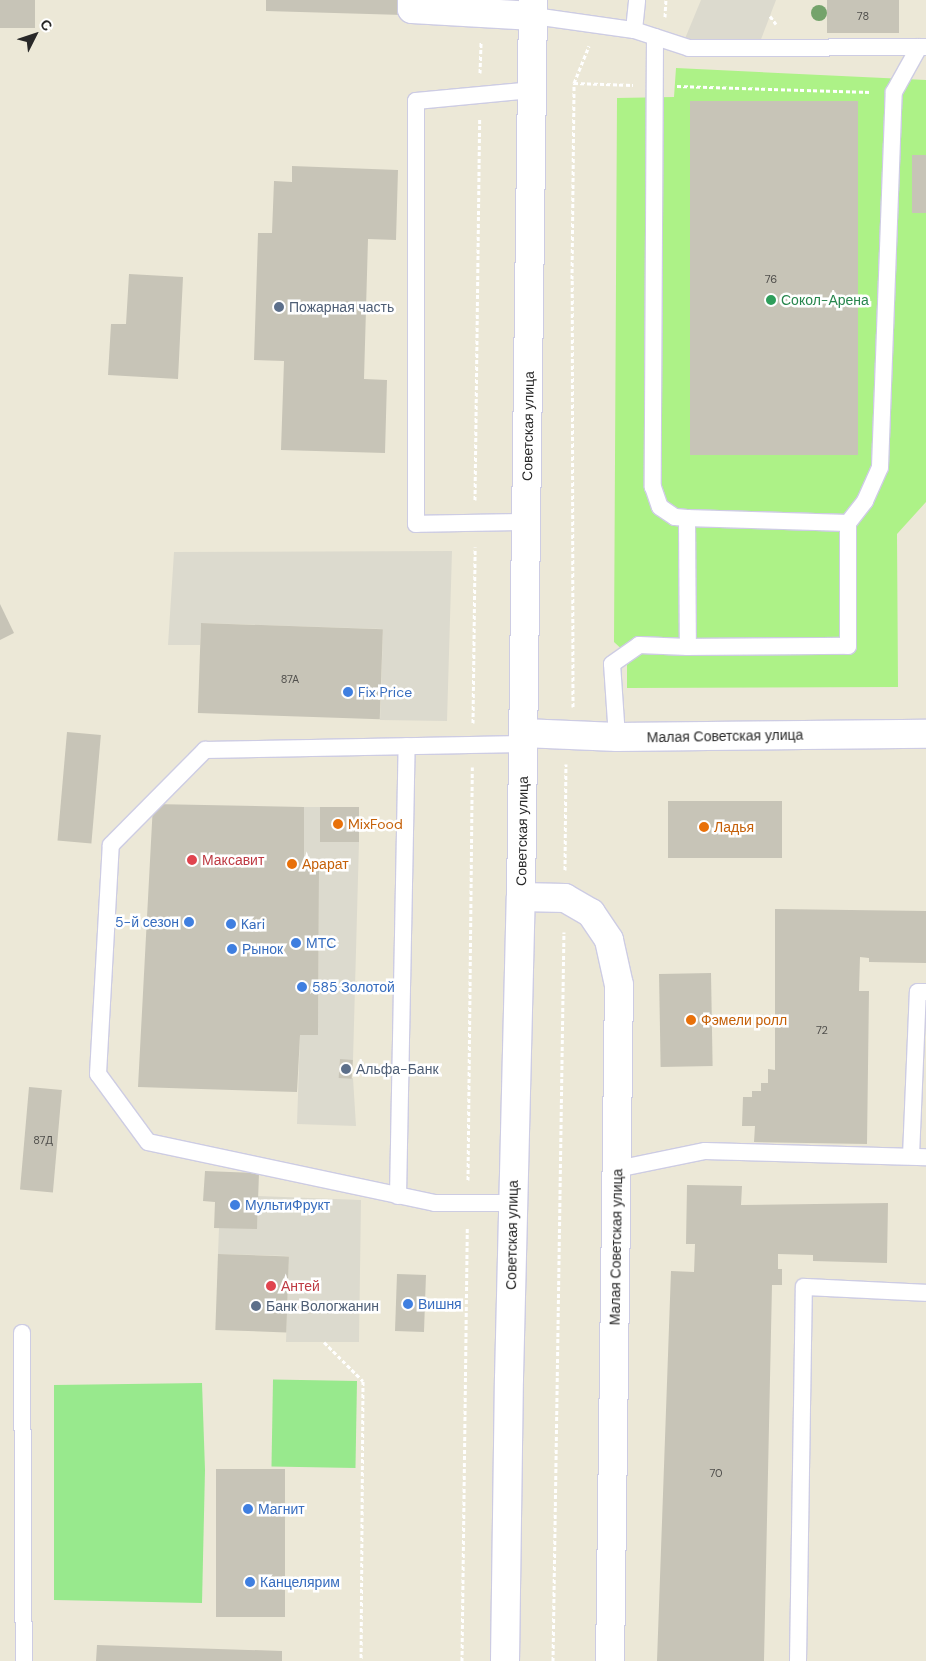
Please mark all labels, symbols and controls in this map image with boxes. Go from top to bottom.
house number: 78 [857,9,869,23]
north arrow [10,10,60,60]
text: С [36,15,56,35]
house number: 76 [765,272,777,286]
place label: Сокол-Арена [781,292,869,308]
marker: Сокол-Арена [765,294,777,306]
place label: Пожарная часть [289,299,394,315]
marker: Пожарная часть [273,301,285,313]
street label: Советская улица [519,371,537,481]
house number: 87A [281,672,299,686]
place label: Fix Price [358,684,412,700]
marker: Fix Price [342,686,354,698]
street label: Малая Советская улица [647,726,803,746]
street label: Советская улица [513,776,531,886]
place label: MixFood [348,816,403,832]
marker: MixFood [332,818,344,830]
place label: Ладья [714,819,754,835]
marker: Ладья [698,821,710,833]
place label: Максавит [202,852,264,868]
marker: Максавит [186,854,198,866]
place label: Арарат [302,856,349,872]
marker: Арарат [286,858,298,870]
place label: 5-й сезон [115,914,179,930]
marker: 5-й сезон [183,916,195,928]
place label: Kari [241,916,265,932]
marker: Kari [225,918,237,930]
place label: МТС [306,935,336,951]
marker: МТС [290,937,302,949]
place label: Рынок [242,941,283,957]
marker: Рынок [226,943,238,955]
place label: 585 Золотой [312,979,395,995]
marker: 585 Золотой [296,981,308,993]
place label: Фэмели ролл [701,1012,787,1028]
marker: Фэмели ролл [685,1014,697,1026]
house number: 72 [816,1023,828,1037]
place label: Альфа-Банк [356,1061,439,1077]
marker: Альфа-Банк [340,1063,352,1075]
house number: 87Д [33,1133,53,1147]
street label: Малая Советская улица [606,1169,626,1325]
street label: Советская улица [503,1180,521,1290]
place label: МультиФрукт [245,1197,330,1213]
marker: МультиФрукт [229,1199,241,1211]
place label: Антей [281,1278,320,1294]
marker: Антей [265,1280,277,1292]
place label: Вишня [418,1296,462,1312]
place label: Банк Вологжанин [266,1298,379,1314]
marker: Вишня [402,1298,414,1310]
marker: Банк Вологжанин [250,1300,262,1312]
house number: 70 [709,1466,723,1480]
place label: Магнит [258,1501,305,1517]
marker: Магнит [242,1503,254,1515]
place label: Канцелярим [260,1574,340,1590]
marker: Канцелярим [244,1576,256,1588]

